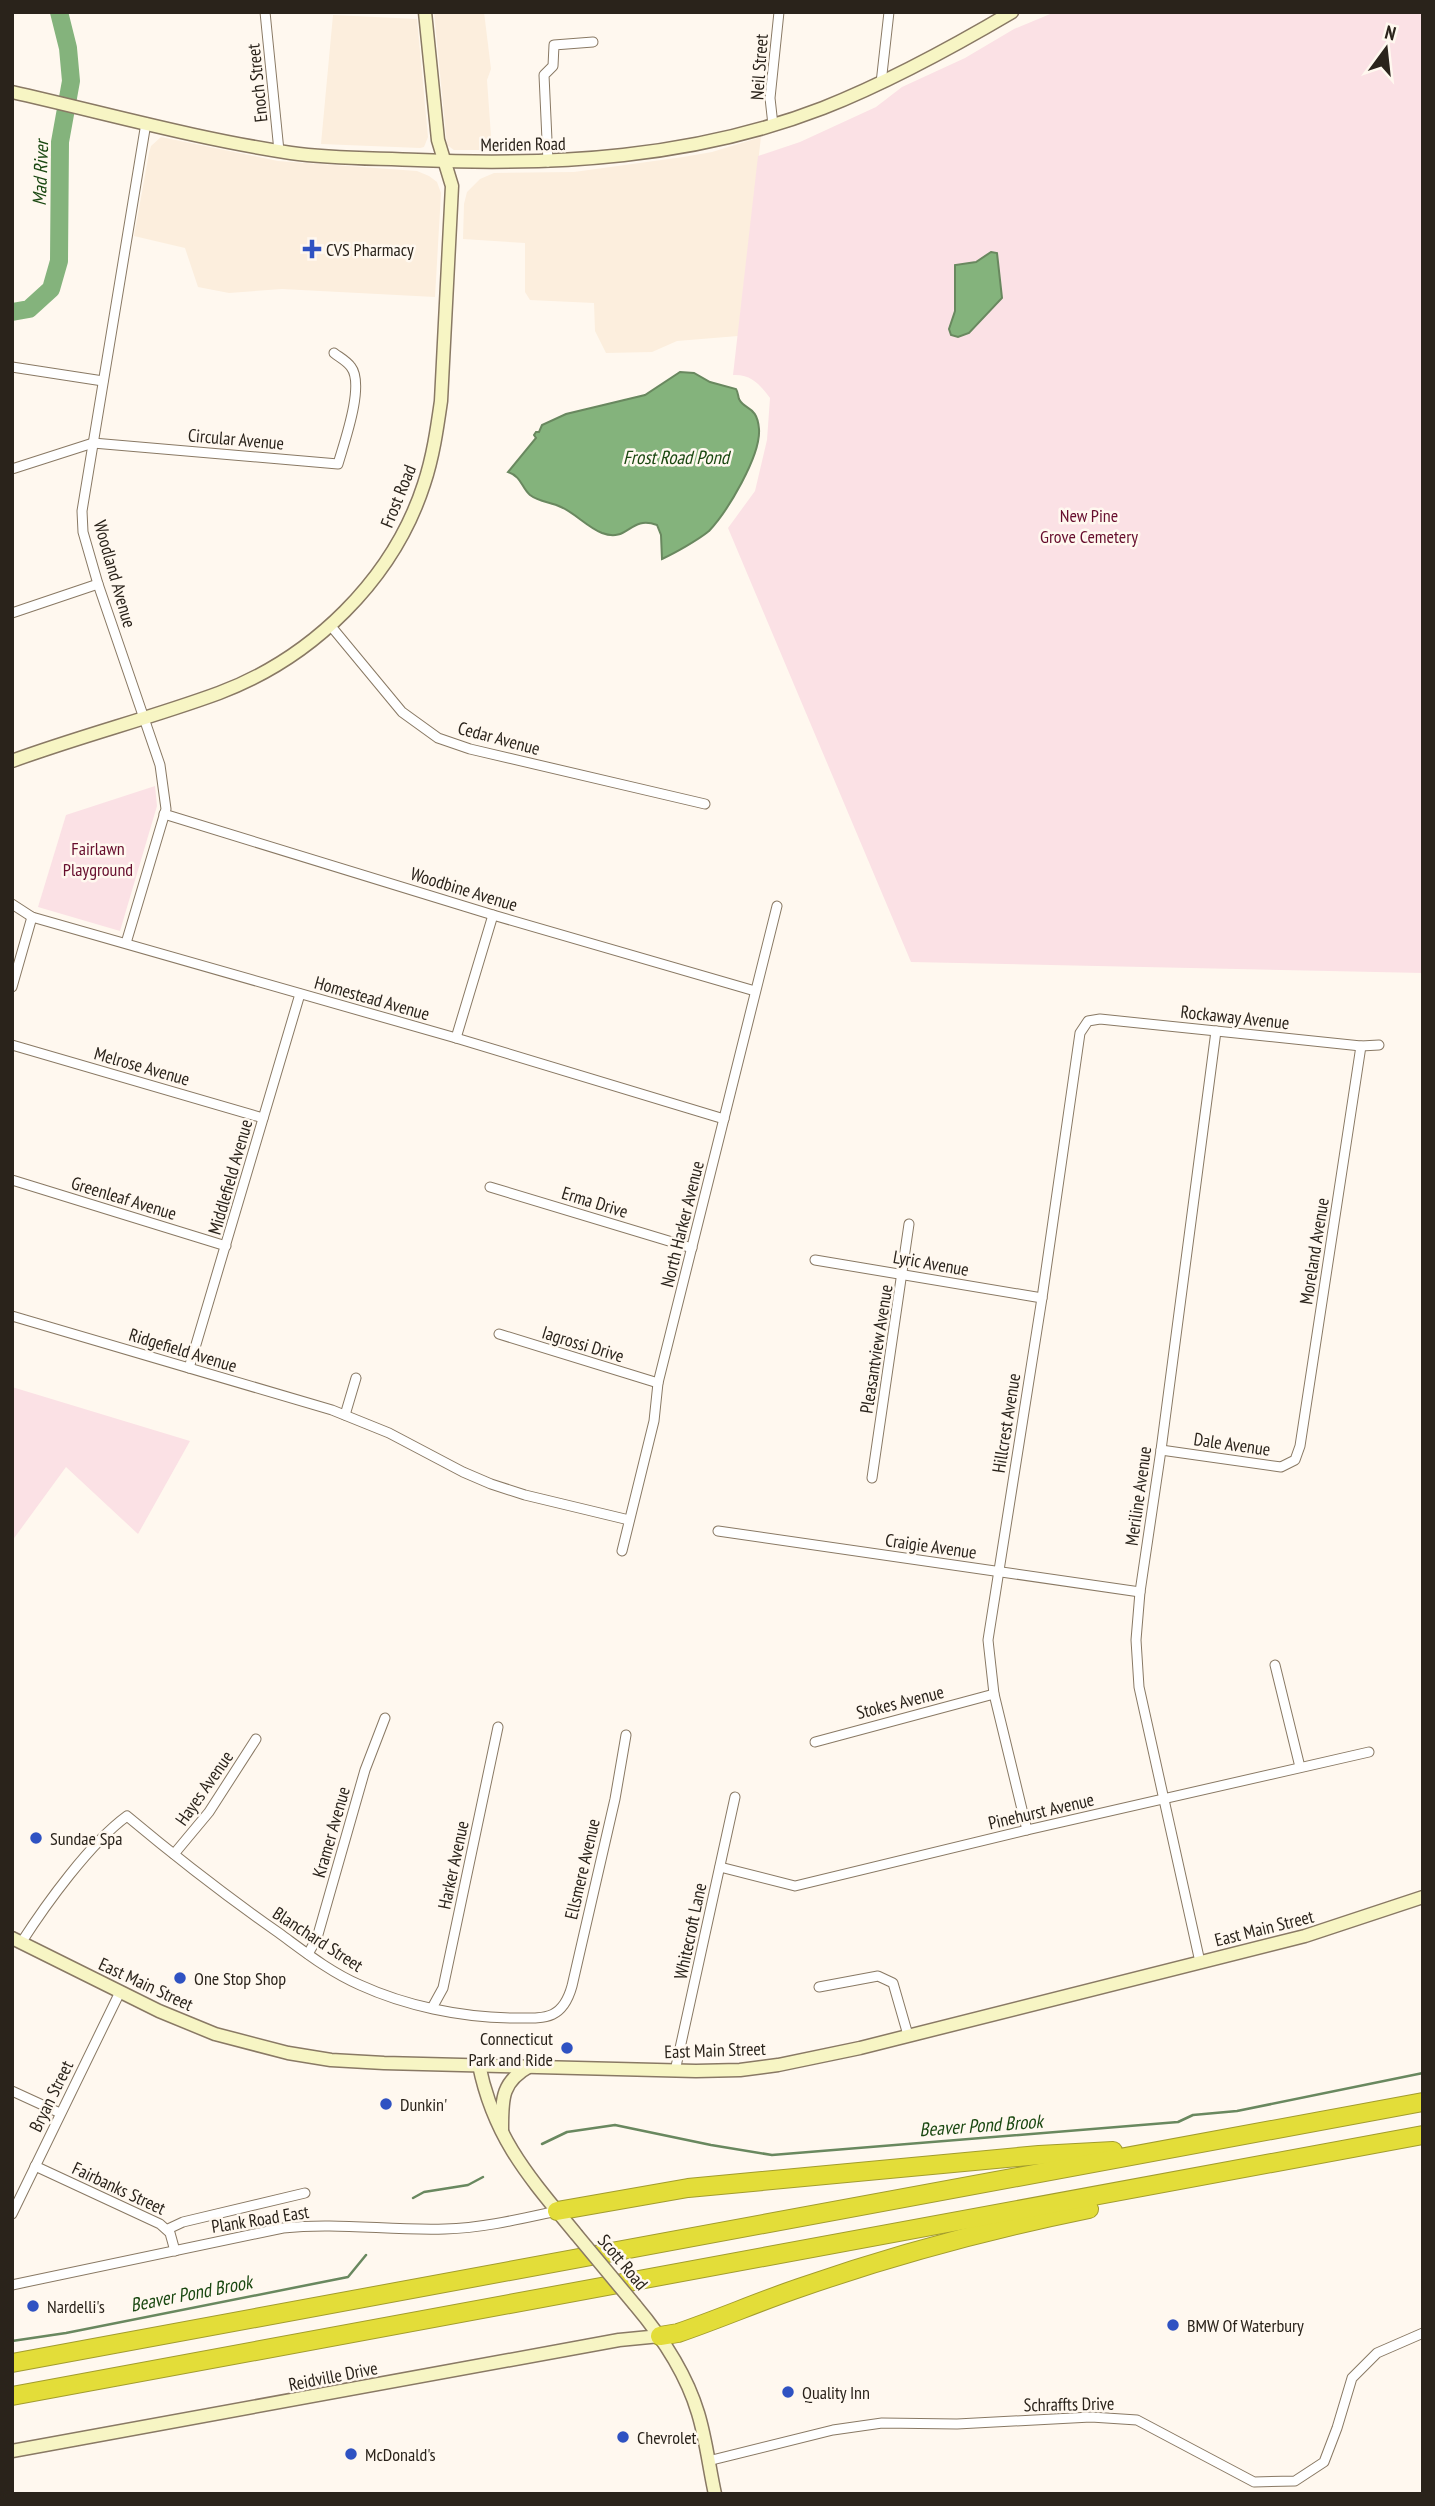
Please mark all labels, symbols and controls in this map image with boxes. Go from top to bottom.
north arrow [1351,14,1421,84]
text: N [1382,20,1398,45]
street label: Neil Street [745,33,773,101]
street label: Enoch Street [241,43,273,123]
street label: Meriden Road [480,132,566,156]
water label: Mad River [27,137,53,206]
place label: CVS Pharmacy [326,238,414,261]
marker: CVS Pharmacy [304,241,320,257]
street label: Circular Avenue [187,423,285,455]
water label: Frost Road Pond [623,445,732,469]
street label: Frost Road [375,461,421,531]
park label: New Pine Grove Cemetery [1040,504,1138,548]
street label: Woodland Avenue [89,518,141,630]
street label: Cedar Avenue [455,716,543,760]
park label: Fairlawn Playground [63,837,133,881]
street label: Woodbine Avenue [408,862,520,916]
street label: Homestead Avenue [312,971,432,1025]
street label: Rockaway Avenue [1179,1000,1291,1034]
street label: Melrose Avenue [92,1041,192,1091]
street label: Middlefield Avenue [203,1117,257,1237]
street label: North Harker Avenue [655,1158,709,1290]
street label: Greenleaf Avenue [69,1171,179,1225]
street label: Erma Drive [559,1181,631,1223]
street label: Moreland Avenue [1294,1196,1334,1306]
street label: Lyric Avenue [891,1245,971,1281]
street label: Pleasantview Avenue [854,1283,898,1415]
street label: Iagrossi Drive [539,1321,627,1367]
street label: Ridgefield Avenue [126,1323,240,1377]
street label: Hillcrest Avenue [987,1372,1025,1474]
street label: Dale Avenue [1192,1427,1272,1461]
street label: Meriline Avenue [1120,1445,1156,1547]
street label: Craigie Avenue [884,1528,978,1564]
street label: Stokes Avenue [854,1680,946,1724]
street label: Hayes Avenue [170,1746,238,1830]
street label: Kramer Avenue [307,1784,355,1880]
street label: Pinehurst Avenue [986,1788,1096,1834]
street label: Ellsmere Avenue [559,1816,605,1922]
street label: Harker Avenue [432,1819,474,1911]
place label: Sundae Spa [50,1827,122,1850]
marker: Sundae Spa [28,1830,44,1846]
street label: Whitecroft Lane [669,1881,711,1981]
street label: Blanchard Street [268,1901,368,1977]
street label: East Main Street [1212,1905,1316,1951]
street label: East Main Street [95,1952,197,2016]
place label: One Stop Shop [194,1967,286,1990]
marker: One Stop Shop [172,1970,188,1986]
place label: Connecticut Park and Ride [468,2027,553,2071]
street label: East Main Street [664,2037,766,2063]
marker: Connecticut Park and Ride [559,2040,575,2056]
street label: Bryan Street [24,2057,78,2135]
place label: Dunkin' [400,2093,447,2116]
marker: Dunkin' [378,2096,394,2112]
water label: Beaver Pond Brook [919,2109,1046,2141]
street label: Fairbanks Street [69,2156,169,2220]
street label: Plank Road East [210,2200,310,2238]
street label: Scott Road [593,2229,653,2295]
water label: Beaver Pond Brook [128,2269,257,2317]
place label: Nardelli's [47,2295,105,2318]
marker: Nardelli's [25,2298,41,2314]
place label: BMW Of Waterbury [1187,2314,1304,2337]
marker: BMW Of Waterbury [1165,2317,1181,2333]
street label: Reidville Drive [286,2356,380,2396]
place label: Quality Inn [802,2381,870,2404]
marker: Quality Inn [780,2384,796,2400]
street label: Schraffts Drive [1023,2392,1115,2416]
place label: Chevrolet [637,2426,697,2449]
marker: Chevrolet [615,2429,631,2445]
place label: McDonald's [365,2443,436,2466]
marker: McDonald's [343,2446,359,2462]

